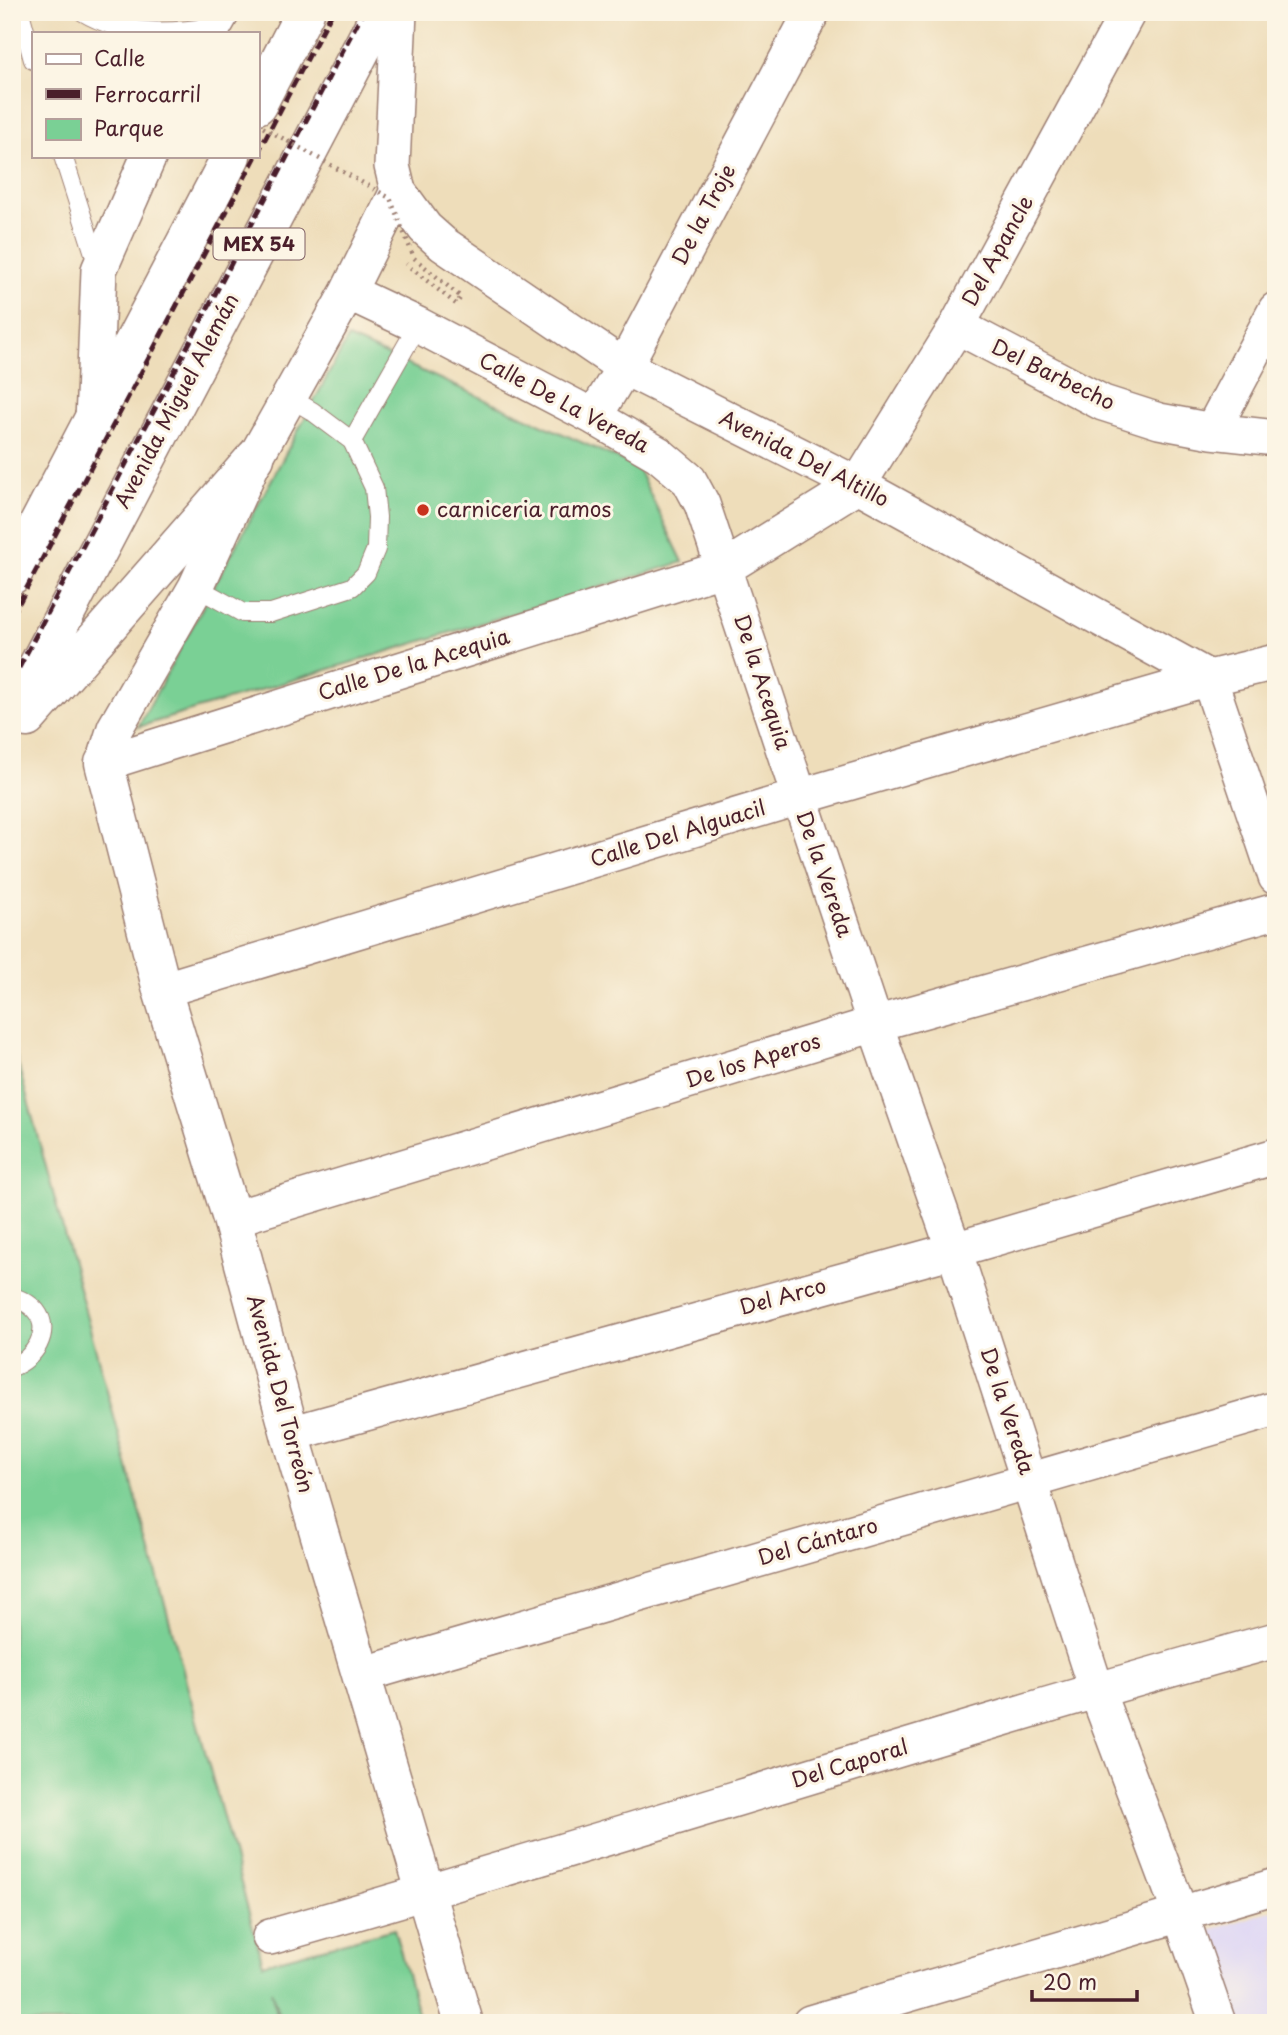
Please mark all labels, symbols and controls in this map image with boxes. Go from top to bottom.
legend [32,32,259,158]
text: Calle [94,41,145,73]
text: Ferrocarril [94,77,201,109]
text: Parque [94,111,164,143]
street label: De la Troje [662,158,742,270]
street label: Del Apancle [953,189,1040,311]
road number: MEX 54 [214,228,304,260]
street label: Avenida Miguel Alemán [105,287,246,513]
street label: Del Barbecho [987,329,1121,417]
street label: Calle De La Vereda [474,343,656,460]
street label: Avenida Del Altillo [715,401,895,514]
place label: carniceria ramos [437,492,611,524]
marker: carniceria ramos [415,502,431,518]
street label: De la Acequia [727,609,801,753]
street label: Calle De la Acequia [314,619,513,707]
street label: Calle Del Alguacil [586,790,769,874]
street label: De la Vereda [789,806,863,941]
street label: De los Aperos [681,1023,824,1095]
street label: Del Arco [736,1268,829,1322]
street label: Avenida Del Torreón [240,1291,324,1496]
street label: De la Vereda [973,1343,1045,1478]
street label: Del Cántaro [754,1508,881,1572]
street label: Del Caporal [787,1729,912,1795]
scale bar [1032,1958,1138,2002]
text: 20 m [1043,1965,1097,1997]

